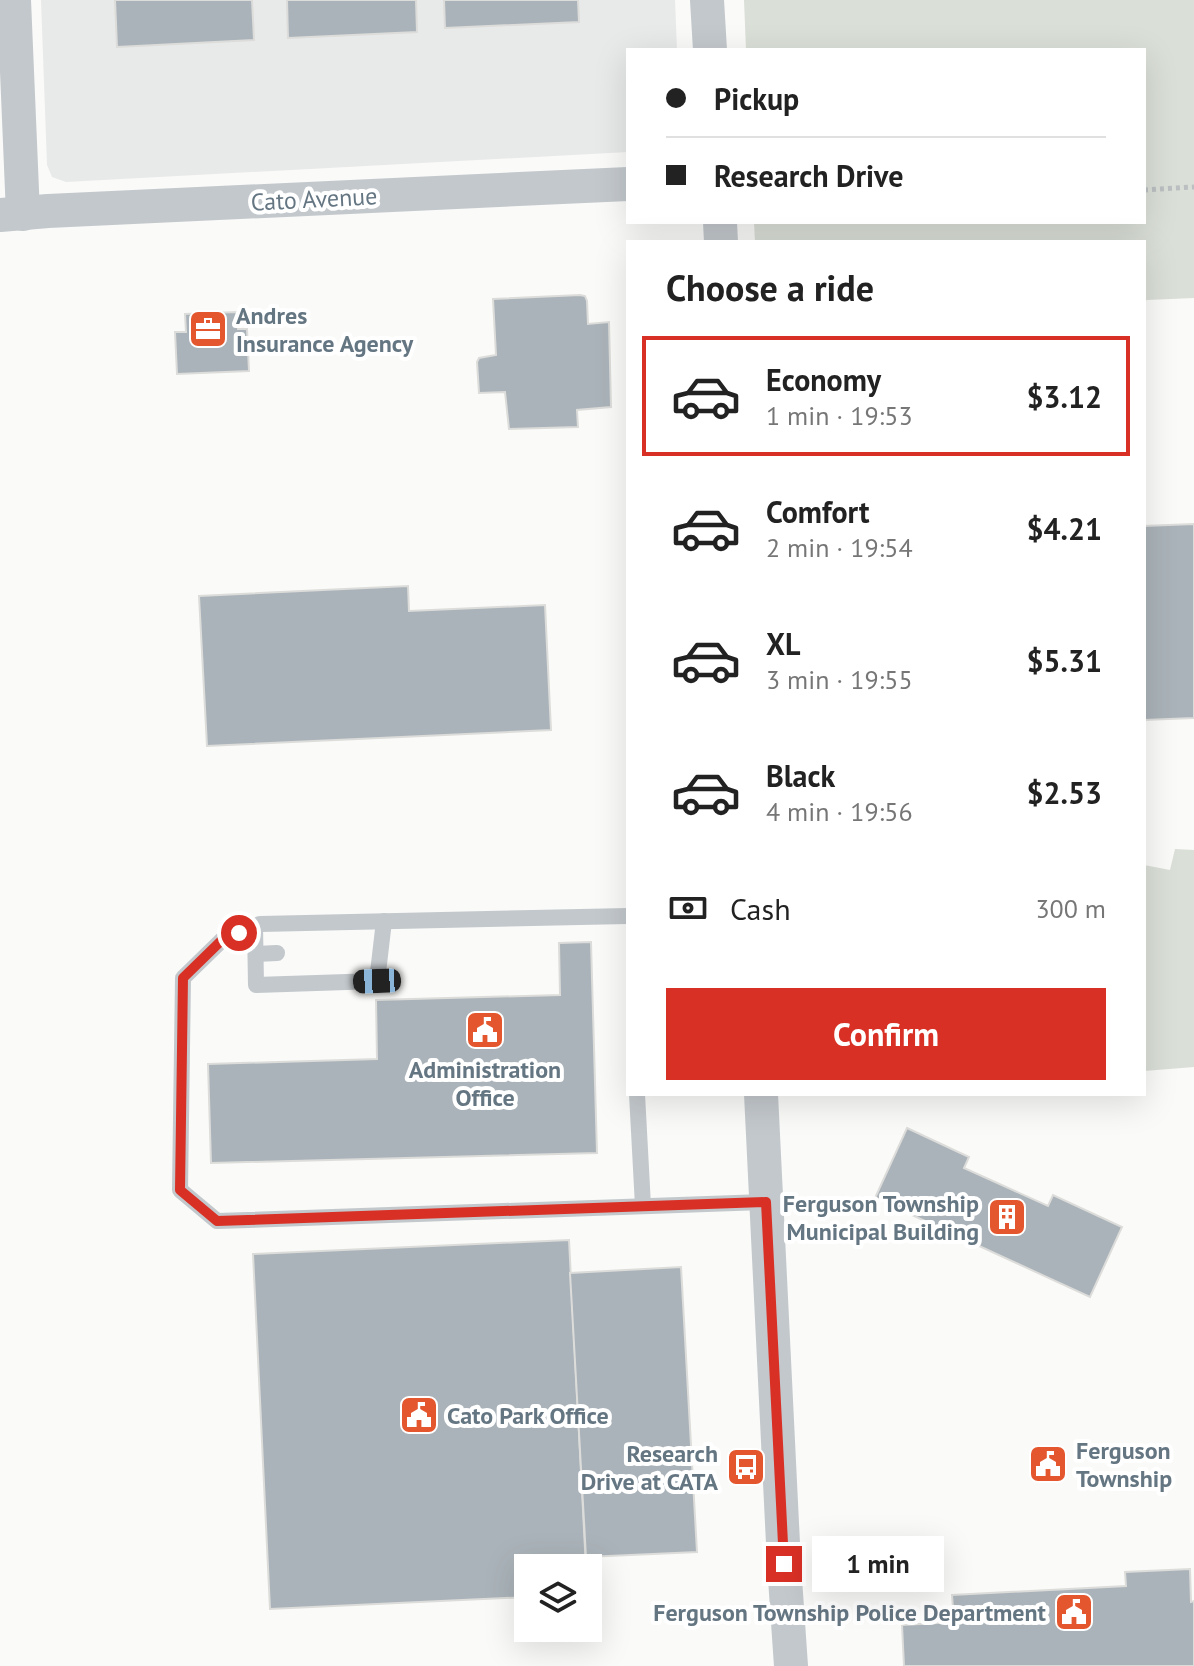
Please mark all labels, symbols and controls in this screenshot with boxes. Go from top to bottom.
text: Pickup [714,79,799,118]
text: Research Drive [714,156,903,195]
street label: Cato Avenue [250,180,378,218]
text: Choose a ride [666,264,874,311]
place label: Andres Insurance Agency [236,300,414,359]
office icon: Andres Insurance Agency [187,308,229,350]
icon: car [670,360,742,432]
text: Economy [766,360,881,399]
text: $3.12 [1027,377,1102,416]
text: 1 min · 19:53 [766,399,913,432]
icon: car [670,492,742,564]
text: Comfort [766,492,869,531]
text: $4.21 [1027,509,1102,548]
text: 2 min · 19:54 [766,531,913,564]
icon: car [670,624,742,696]
text: XL [766,624,800,663]
text: $5.31 [1027,641,1102,680]
text: 3 min · 19:55 [766,663,913,696]
icon: car [670,756,742,828]
text: Black [766,756,835,795]
text: $2.53 [1027,773,1102,812]
text: 4 min · 19:56 [766,795,913,828]
icon: cash [666,886,710,930]
text: Cash [730,889,791,928]
text: 300 m [1035,892,1106,925]
route start [221,915,257,951]
car [353,968,401,994]
button: Confirm [666,988,1106,1080]
public building icon: Administration Office [464,1009,506,1051]
place label: Administration Office [409,1054,561,1113]
place label: Ferguson Township Municipal Building [783,1188,979,1247]
building icon: Ferguson Township Municipal Building [986,1196,1028,1238]
public building icon: Cato Park Office [398,1394,440,1436]
place label: Cato Park Office [447,1400,609,1431]
place label: Ferguson Township [1076,1435,1172,1494]
place label: Research Drive at CATA [581,1438,718,1497]
public building icon: Ferguson Township [1027,1443,1069,1485]
bus stop icon: Research Drive at CATA [725,1446,767,1488]
callout: 1 min [812,1536,944,1592]
route end [766,1546,802,1582]
text: 1 min [846,1547,910,1580]
map controls [514,1554,602,1642]
button: layers [514,1554,602,1642]
public building icon: Ferguson Township Police Department [1053,1591,1095,1633]
place label: Ferguson Township Police Department [653,1597,1047,1628]

